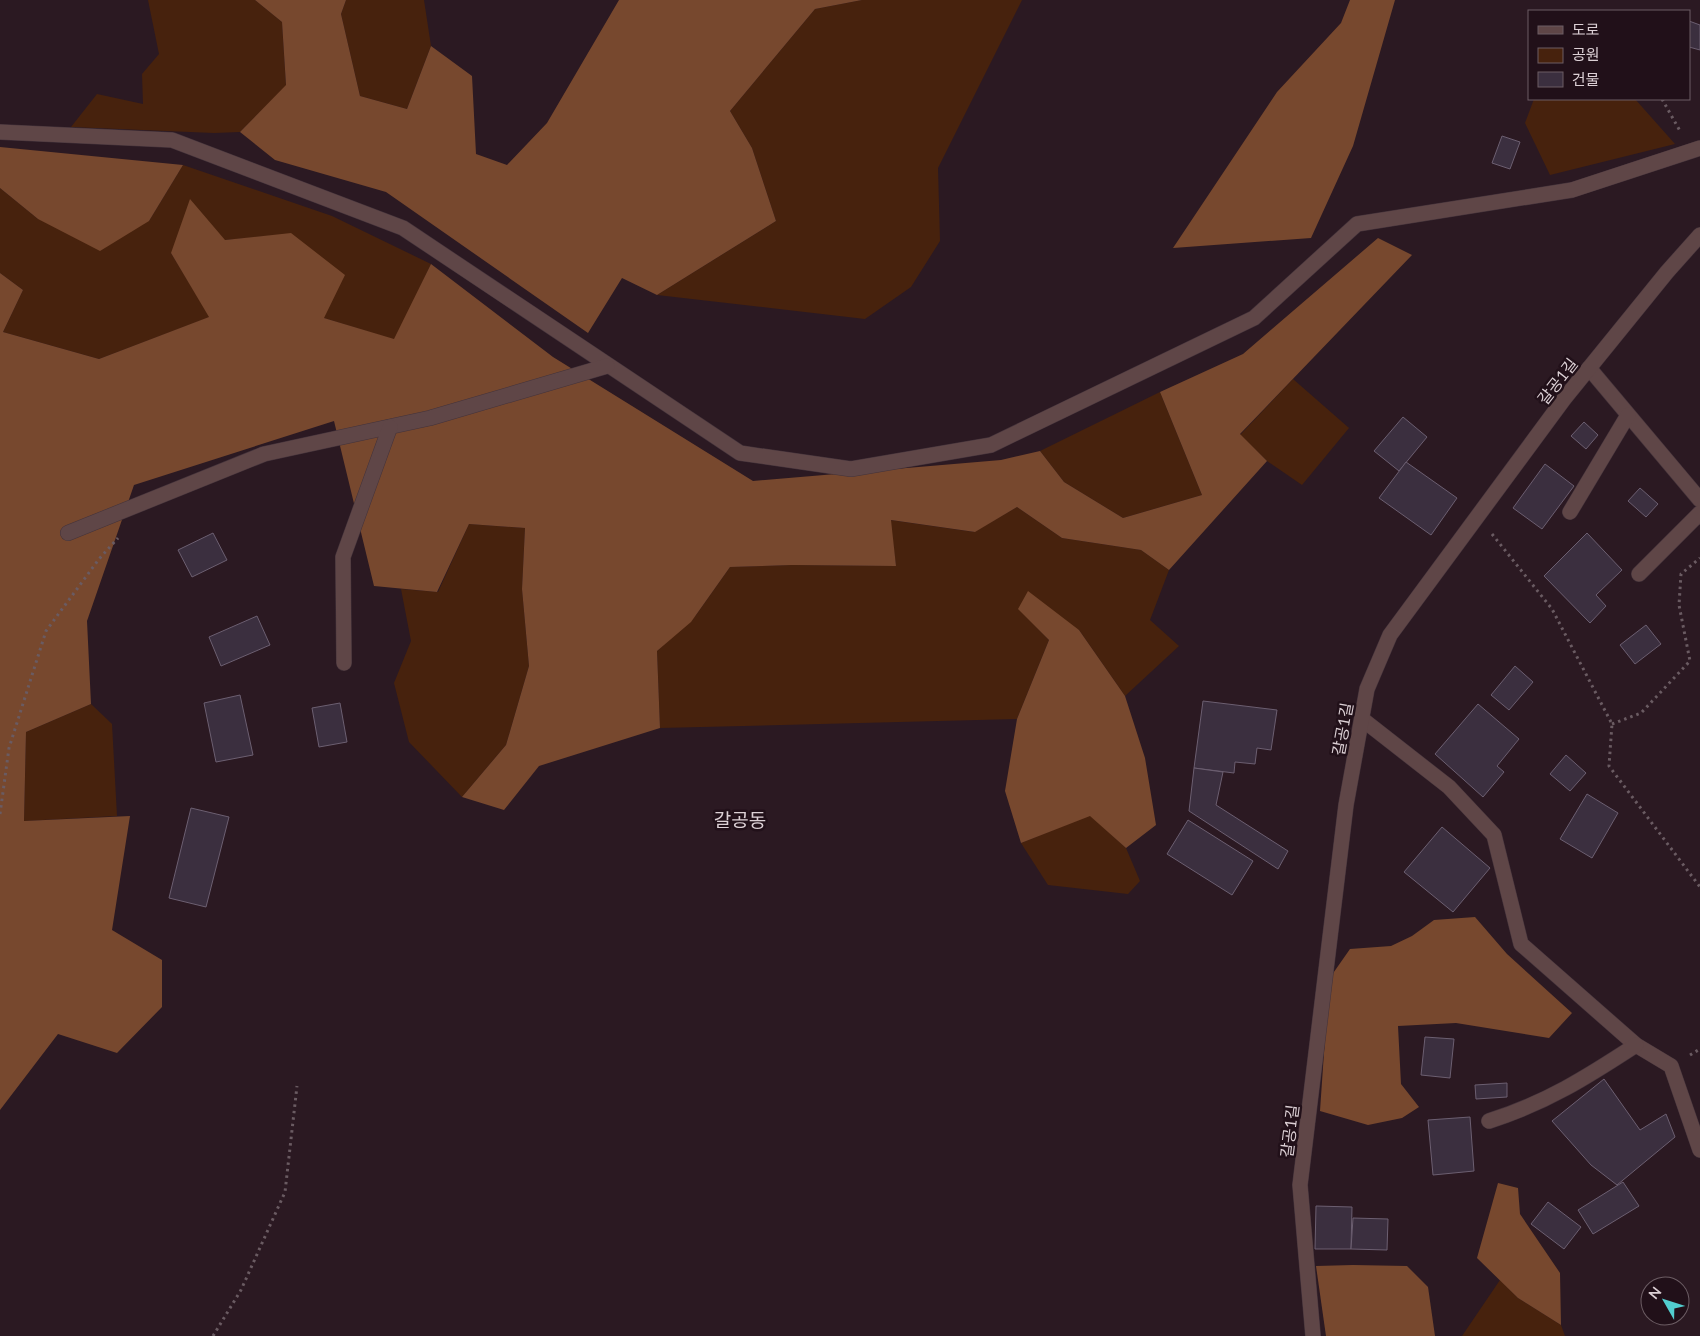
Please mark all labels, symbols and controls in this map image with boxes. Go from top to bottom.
legend [1528,10,1690,100]
text: 도로 [1572,20,1600,38]
text: 공원 [1572,45,1600,63]
text: 건물 [1572,70,1600,88]
street label: 갈공1길 [1533,354,1581,408]
street label: 갈공1길 [1328,701,1356,757]
district label: 갈공동 [714,808,766,831]
street label: 갈공1길 [1276,1103,1302,1159]
north arrow [1640,1276,1690,1326]
text: N [1645,1283,1665,1302]

